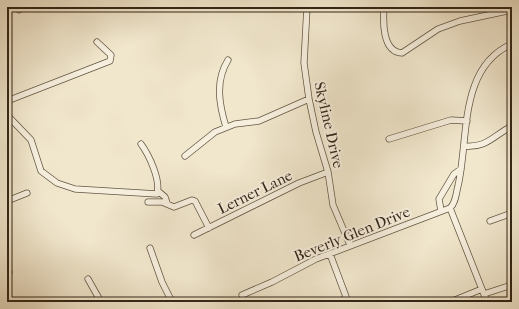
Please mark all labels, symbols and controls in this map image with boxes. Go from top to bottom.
street label: Skyline Drive [310,80,348,170]
street label: Lerner Lane [215,166,296,218]
street label: Beverly Glen Drive [291,202,413,266]

